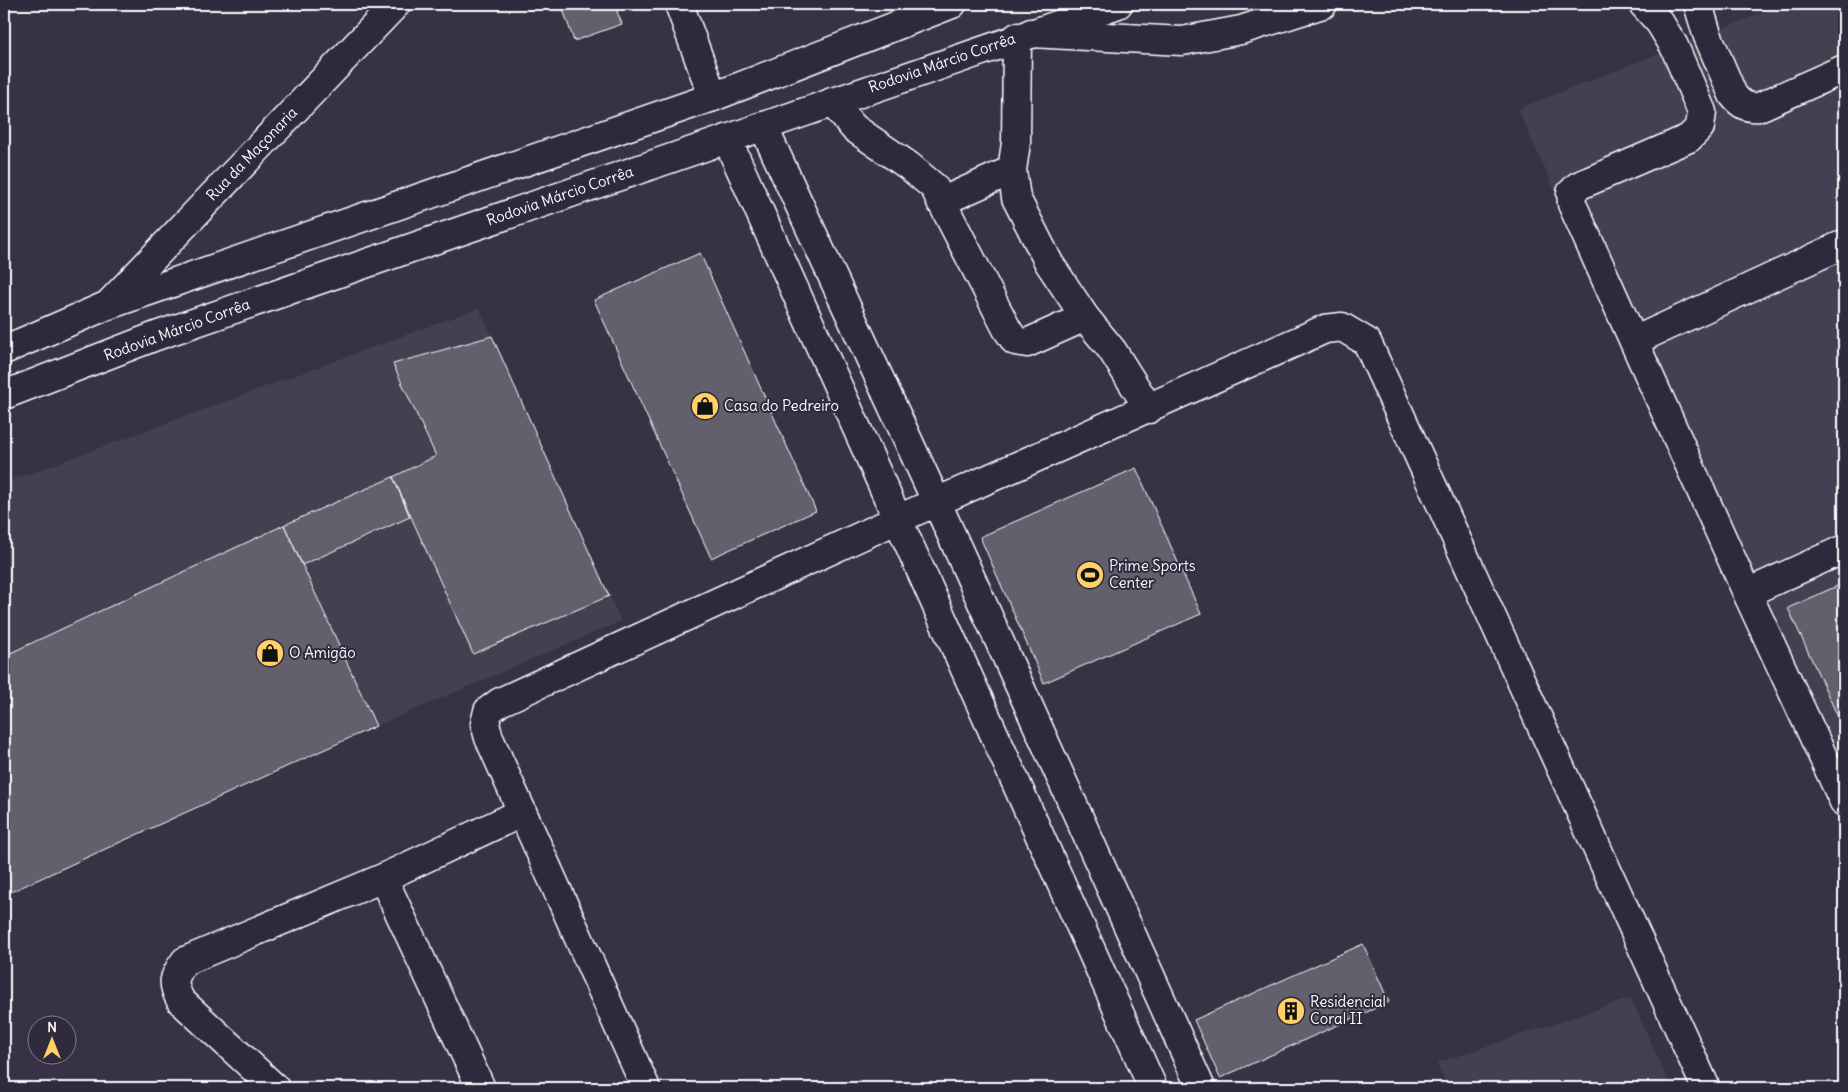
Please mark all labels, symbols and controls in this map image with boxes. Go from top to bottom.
street label: Rodovia Márcio Corrêa [866,28,1018,97]
street label: Rua da Maçonaria [202,103,301,205]
street label: Rodovia Márcio Corrêa [484,161,636,230]
street label: Rodovia Márcio Corrêa [101,294,253,365]
shop icon: Casa do Pedreiro [690,391,720,421]
place label: Casa do Pedreiro [724,396,839,415]
place label: Prime Sports Center [1109,556,1196,592]
sports icon: Prime Sports Center [1075,560,1105,590]
shop icon: O Amigão [255,638,285,668]
place label: O Amigão [289,643,356,662]
place label: Residencial Coral II [1310,992,1386,1028]
building icon: Residencial Coral II [1276,996,1306,1026]
north arrow [28,1014,78,1064]
text: N [47,1018,57,1036]

